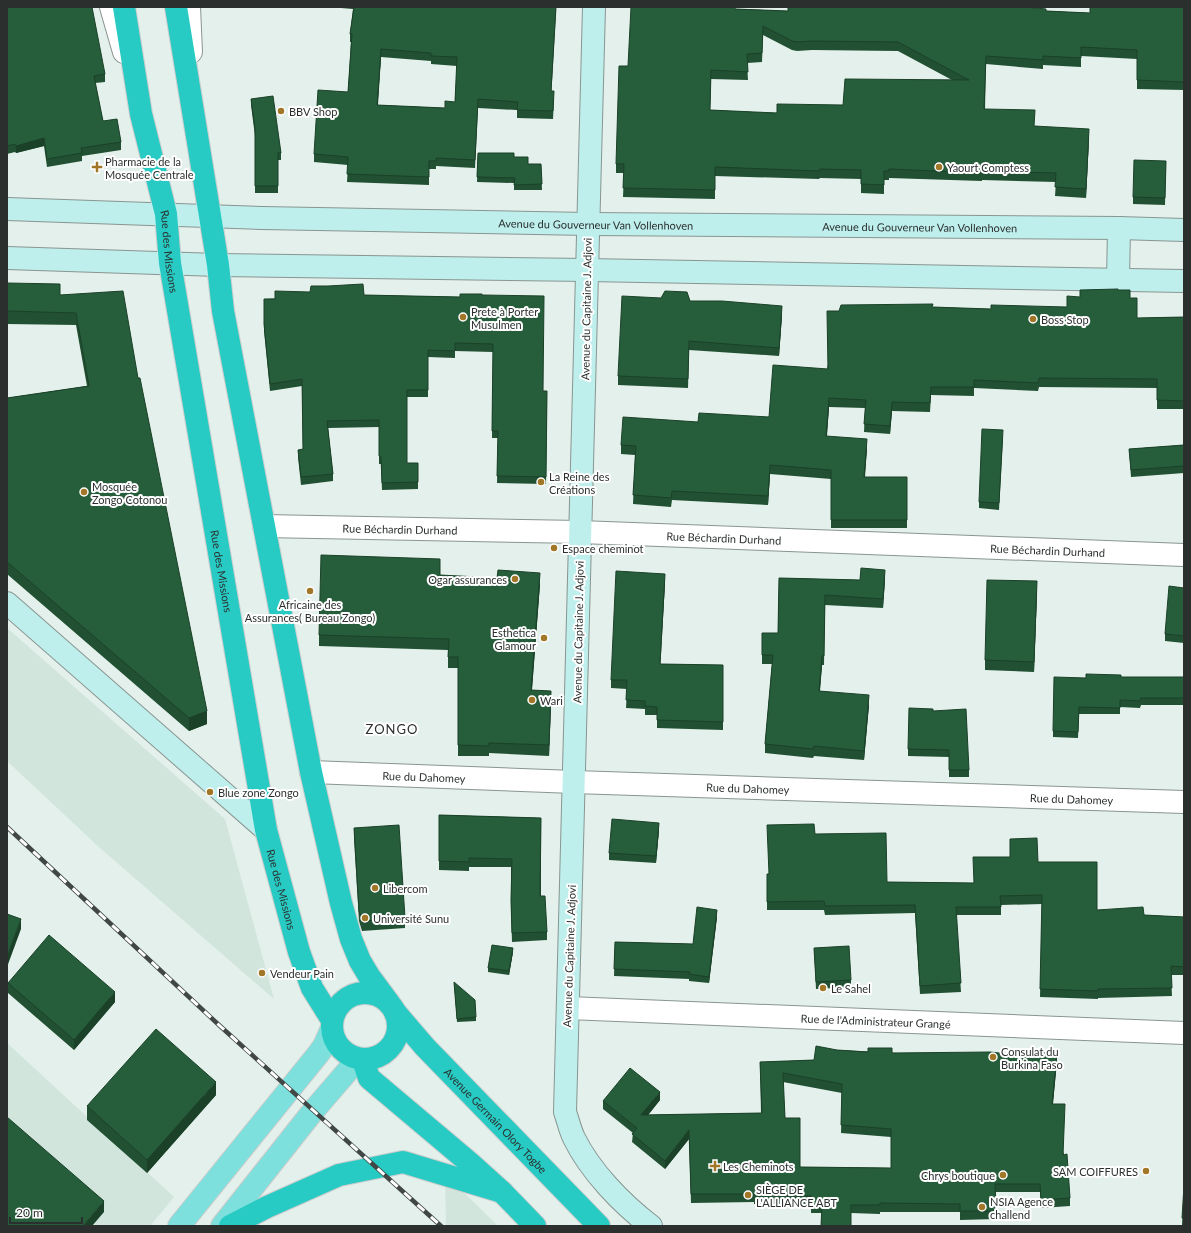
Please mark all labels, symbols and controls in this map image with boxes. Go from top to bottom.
place label: BBV Shop [289,105,337,118]
marker: BBV Shop [276,106,286,116]
place label: Pharmacie de la Mosquée Centrale [105,155,194,181]
place label: Yaourt Comptess [947,161,1029,174]
marker: Pharmacie de la Mosquée Centrale [92,162,102,172]
marker: Yaourt Comptess [934,162,944,172]
street label: Rue des Missions [159,209,181,294]
street label: Avenue du Gouverneur Van Vollenhoven [498,216,693,231]
street label: Avenue du Gouverneur Van Vollenhoven [822,219,1017,234]
street label: Avenue du Capitaine J. Adjovi [578,237,594,380]
place label: Prete à Porter Musulmen [471,305,538,331]
marker: Prete à Porter Musulmen [458,312,468,322]
place label: Boss Stop [1041,313,1089,326]
marker: Boss Stop [1028,314,1038,324]
place label: La Reine des Créations [549,470,610,496]
marker: La Reine des Créations [536,477,546,487]
place label: Mosquée Zongo Cotonou [92,480,167,506]
marker: Mosquée Zongo Cotonou [79,487,89,497]
street label: Rue Béchardin Durhand [342,521,458,536]
street label: Rue des Missions [209,529,236,613]
street label: Rue Béchardin Durhand [666,529,782,546]
street label: Rue Béchardin Durhand [990,541,1105,558]
place label: Espace cheminot [562,542,644,555]
marker: Espace cheminot [549,543,559,553]
street label: Avenue du Capitaine J. Adjovi [570,560,586,703]
place label: Ogar assurances [428,573,507,586]
marker: Ogar assurances [510,574,520,584]
marker: Africaine des Assurances( Bureau Zongo) [305,586,315,596]
place label: Africaine des Assurances( Bureau Zongo) [245,598,375,624]
place label: Esthetica Glamour [492,626,536,652]
marker: Esthetica Glamour [539,633,549,643]
place label: Wari [540,694,563,707]
marker: Wari [527,695,537,705]
district label: ZONGO [366,721,418,737]
street label: Rue du Dahomey [382,768,466,784]
street label: Rue du Dahomey [706,780,790,796]
place label: Blue zone Zongo [218,786,299,799]
marker: Blue zone Zongo [205,787,215,797]
street label: Rue du Dahomey [1030,790,1114,806]
street label: Rue des Missions [265,847,299,931]
place label: Libercom [383,882,427,895]
marker: Libercom [370,883,380,893]
street label: Avenue du Capitaine J. Adjovi [560,884,578,1027]
place label: Université Sunu [373,912,449,925]
marker: Université Sunu [360,913,370,923]
place label: Vendeur Pain [270,967,334,980]
marker: Vendeur Pain [257,968,267,978]
place label: Le Sahel [831,982,871,995]
marker: Le Sahel [818,983,828,993]
street label: Rue de l'Administrateur Grangé [801,1011,951,1030]
place label: Consulat du Burkina Faso [1001,1045,1063,1071]
marker: Consulat du Burkina Faso [988,1052,998,1062]
street label: Avenue Germain Olory Togbe [442,1065,550,1176]
place label: Les Cheminots [723,1160,794,1173]
marker: Les Cheminots [710,1161,720,1171]
place label: SAM COIFFURES [1053,1165,1138,1178]
marker: SAM COIFFURES [1141,1166,1151,1176]
place label: Chrys boutique [921,1169,995,1182]
marker: Chrys boutique [998,1170,1008,1180]
place label: SIÈGE DE L'ALLIANCE ABT [756,1183,837,1209]
marker: SIÈGE DE L'ALLIANCE ABT [743,1190,753,1200]
place label: NSIA Agence challend [990,1195,1053,1221]
scale bar [10,1199,82,1225]
marker: NSIA Agence challend [977,1202,987,1212]
text: 20 m [16,1205,43,1220]

